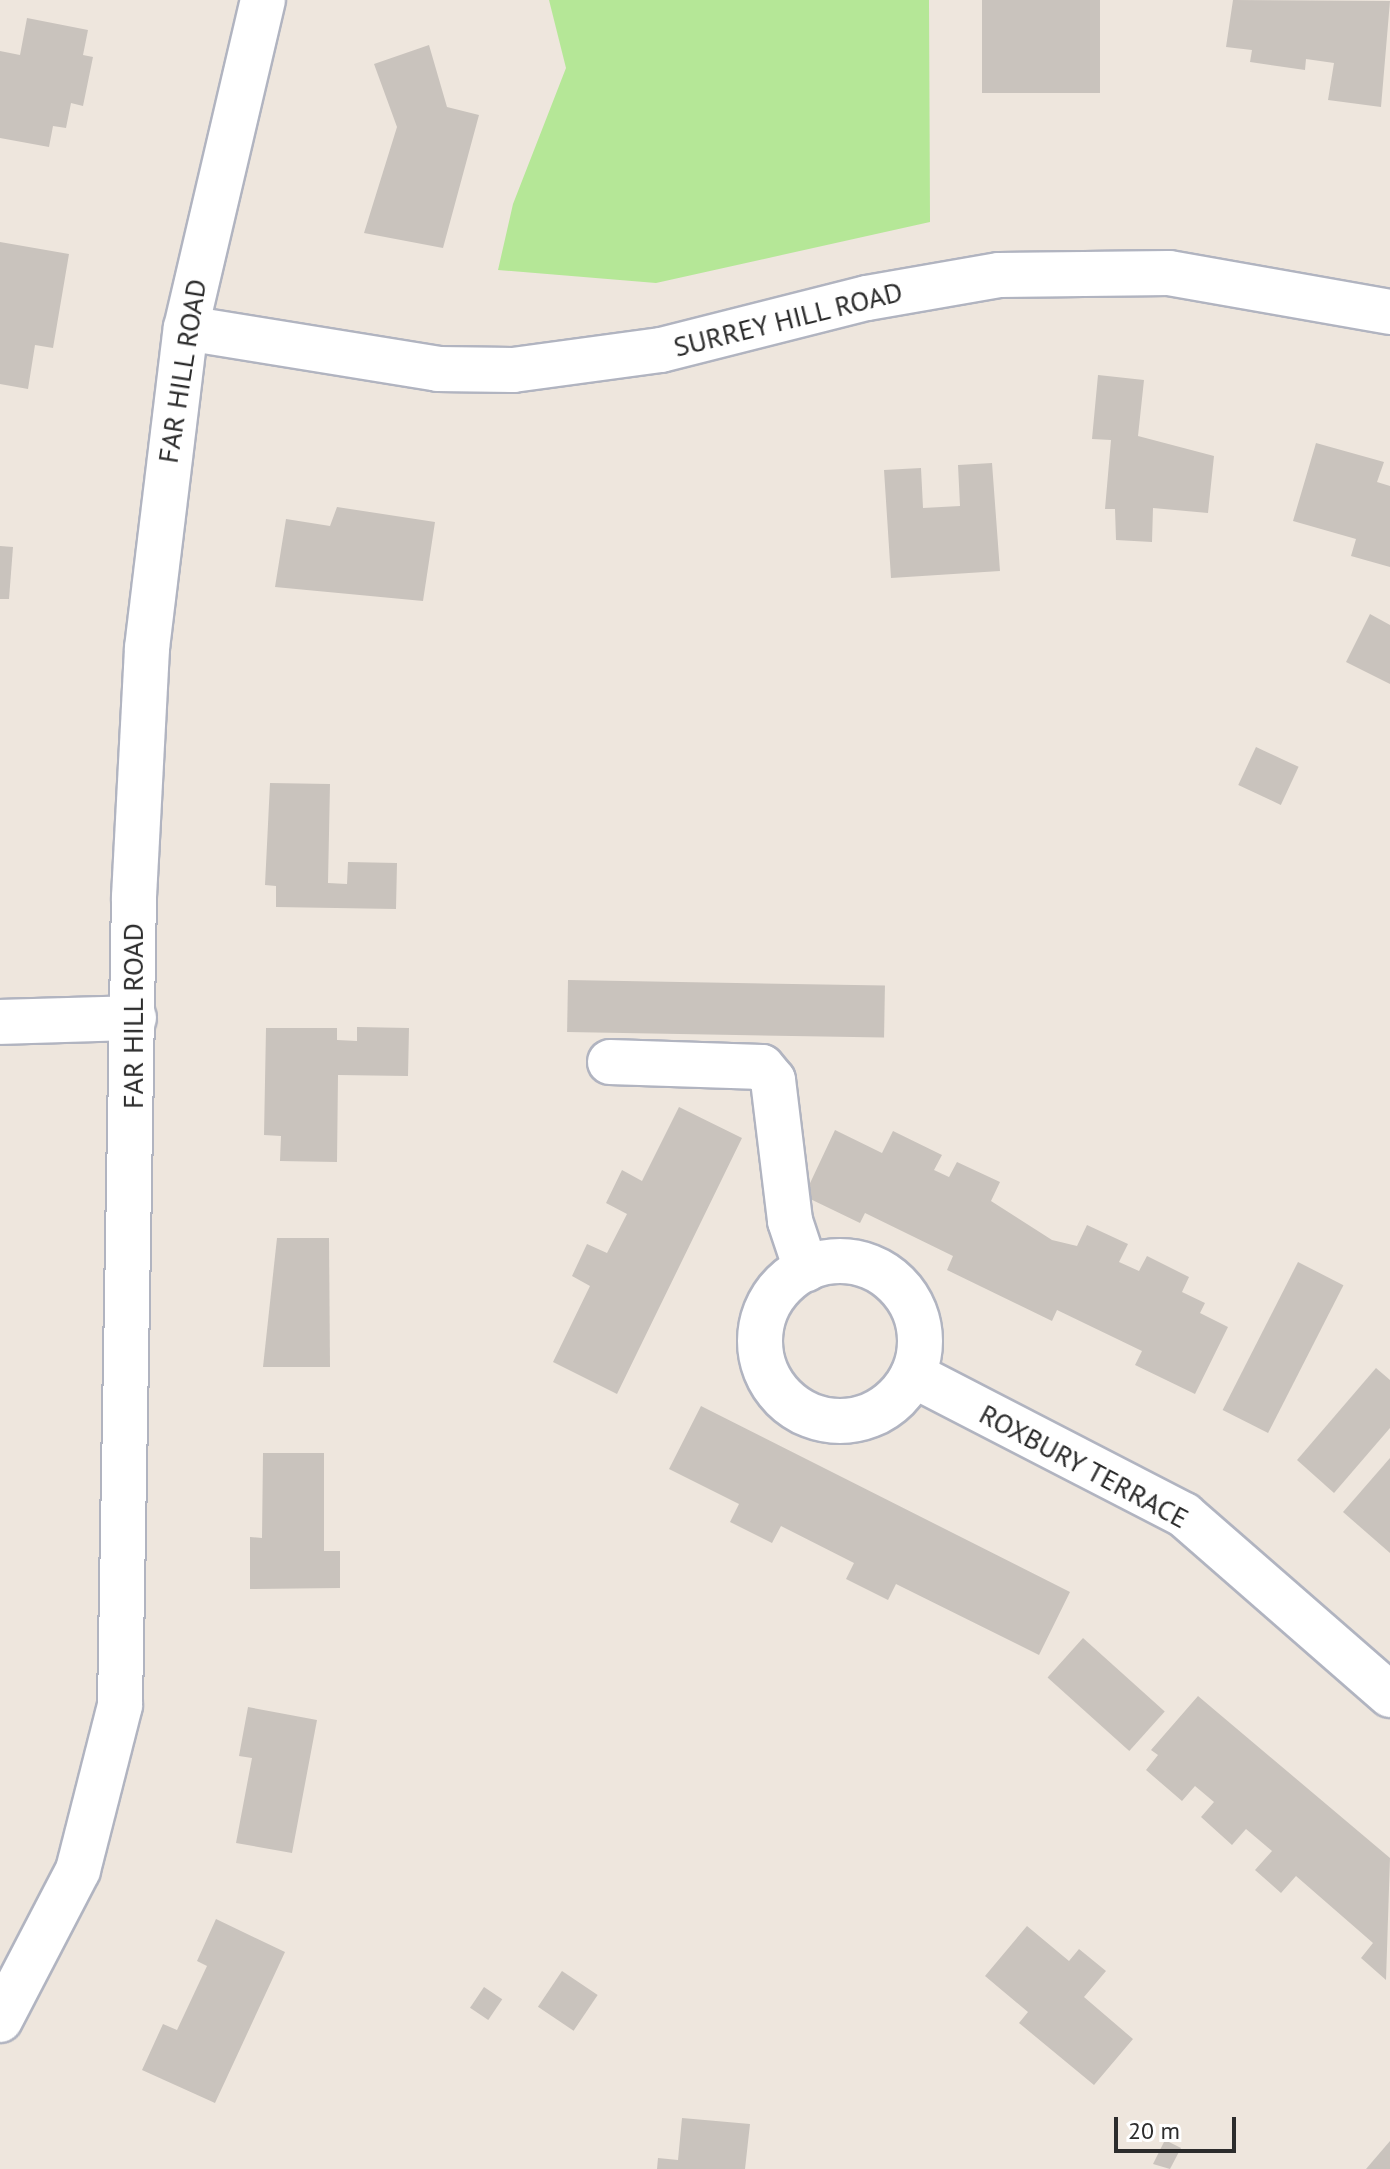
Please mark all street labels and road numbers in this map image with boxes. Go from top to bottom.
street label: SURREY HILL ROAD [669,274,907,364]
street label: FAR HILL ROAD [151,276,213,466]
street label: FAR HILL ROAD [116,923,150,1109]
street label: ROXBURY TERRACE [973,1396,1195,1536]

